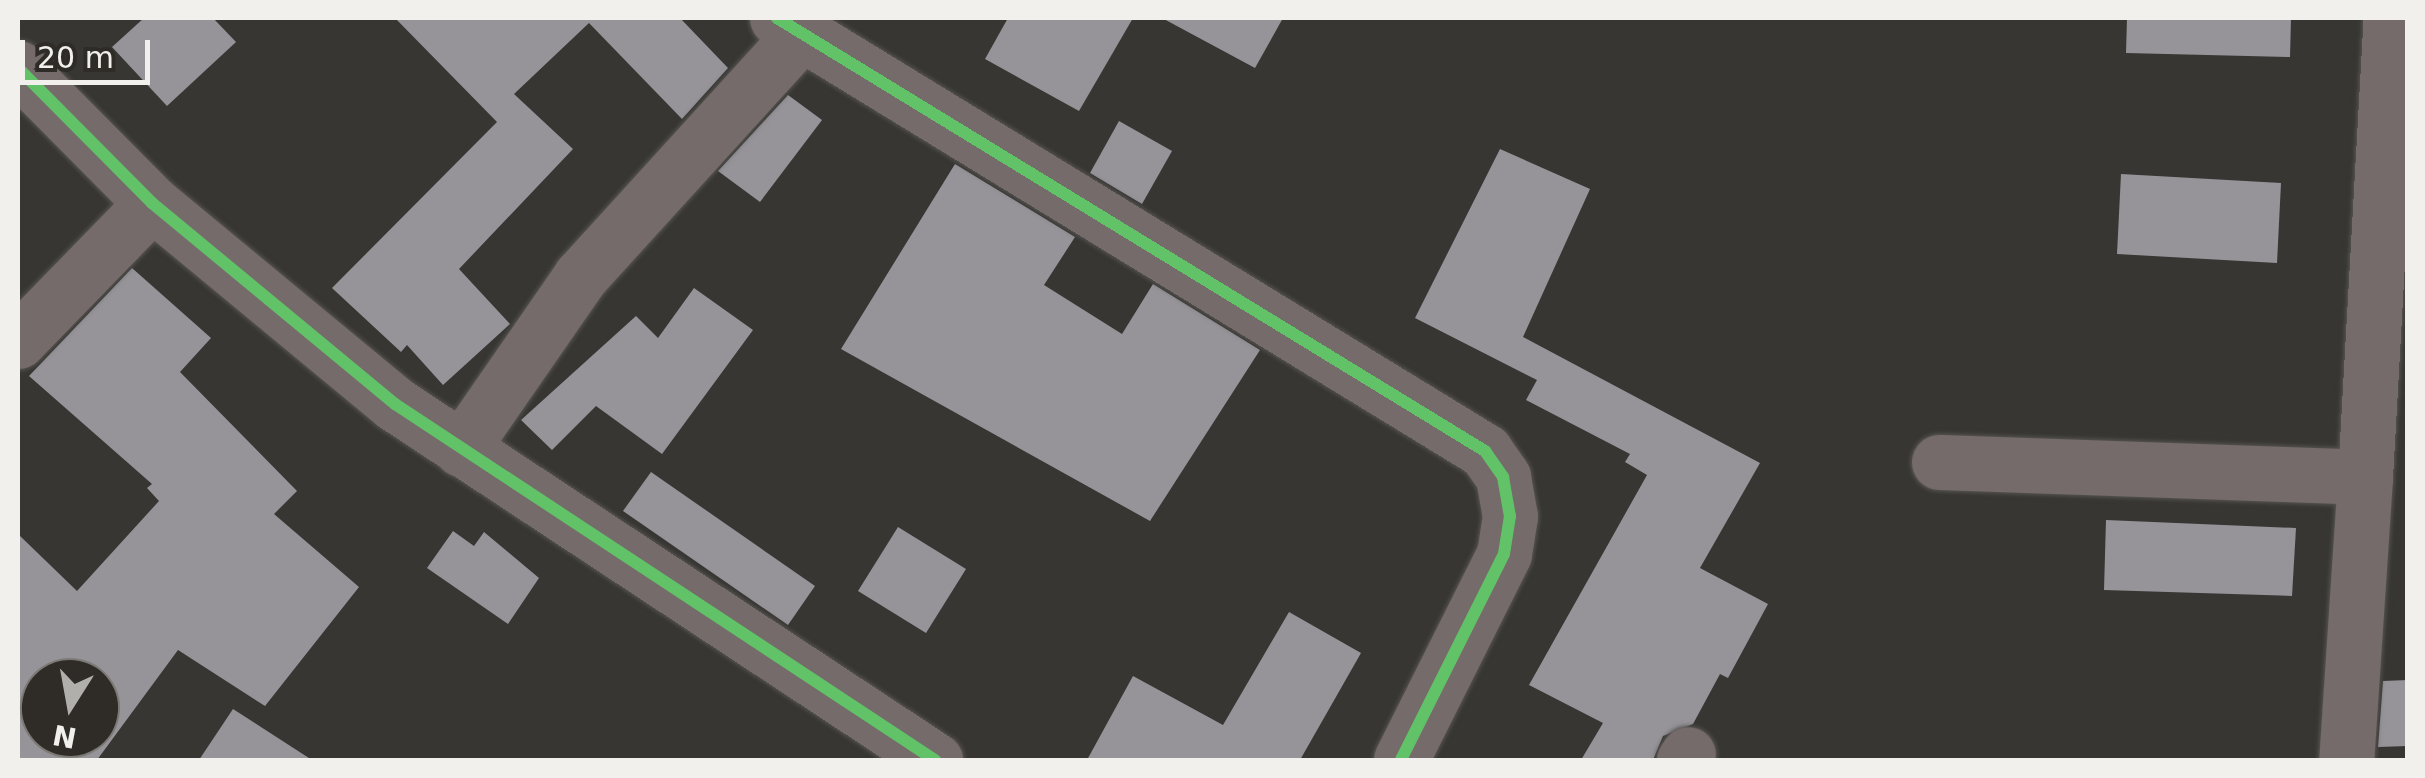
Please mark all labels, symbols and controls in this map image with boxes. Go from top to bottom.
scale bar [25,20,155,82]
text: 20 m [37,40,114,75]
north arrow [20,658,120,758]
text: N [50,718,79,754]

